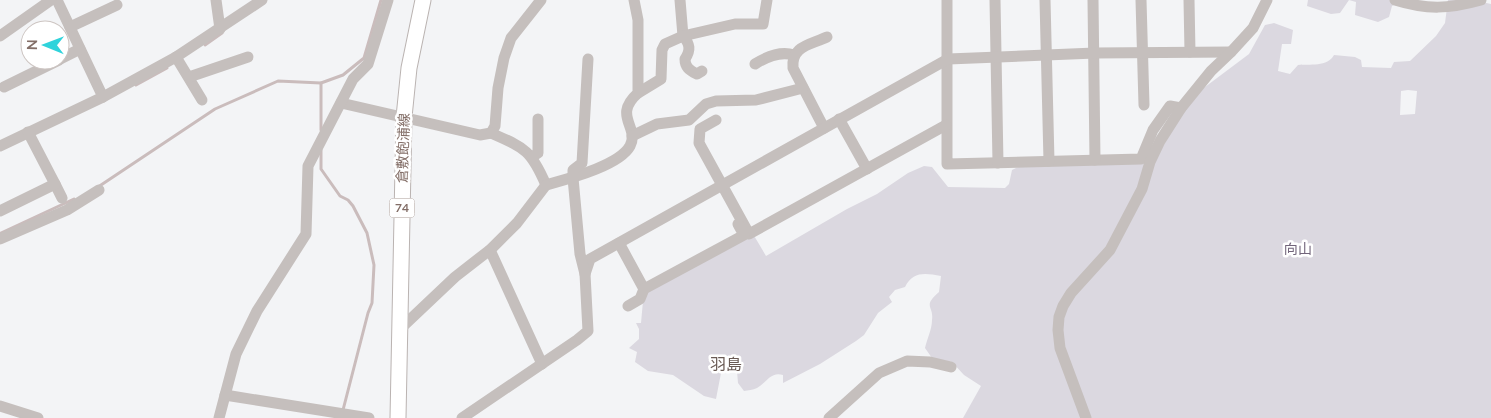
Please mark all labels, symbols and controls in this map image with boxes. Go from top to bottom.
north arrow [20,20,70,70]
text: N [23,39,40,50]
street label: 倉敷飽浦線 [393,113,412,183]
road number: 74 [390,198,414,218]
park label: 向山 [1284,240,1312,257]
district label: 羽島 [710,354,742,373]

